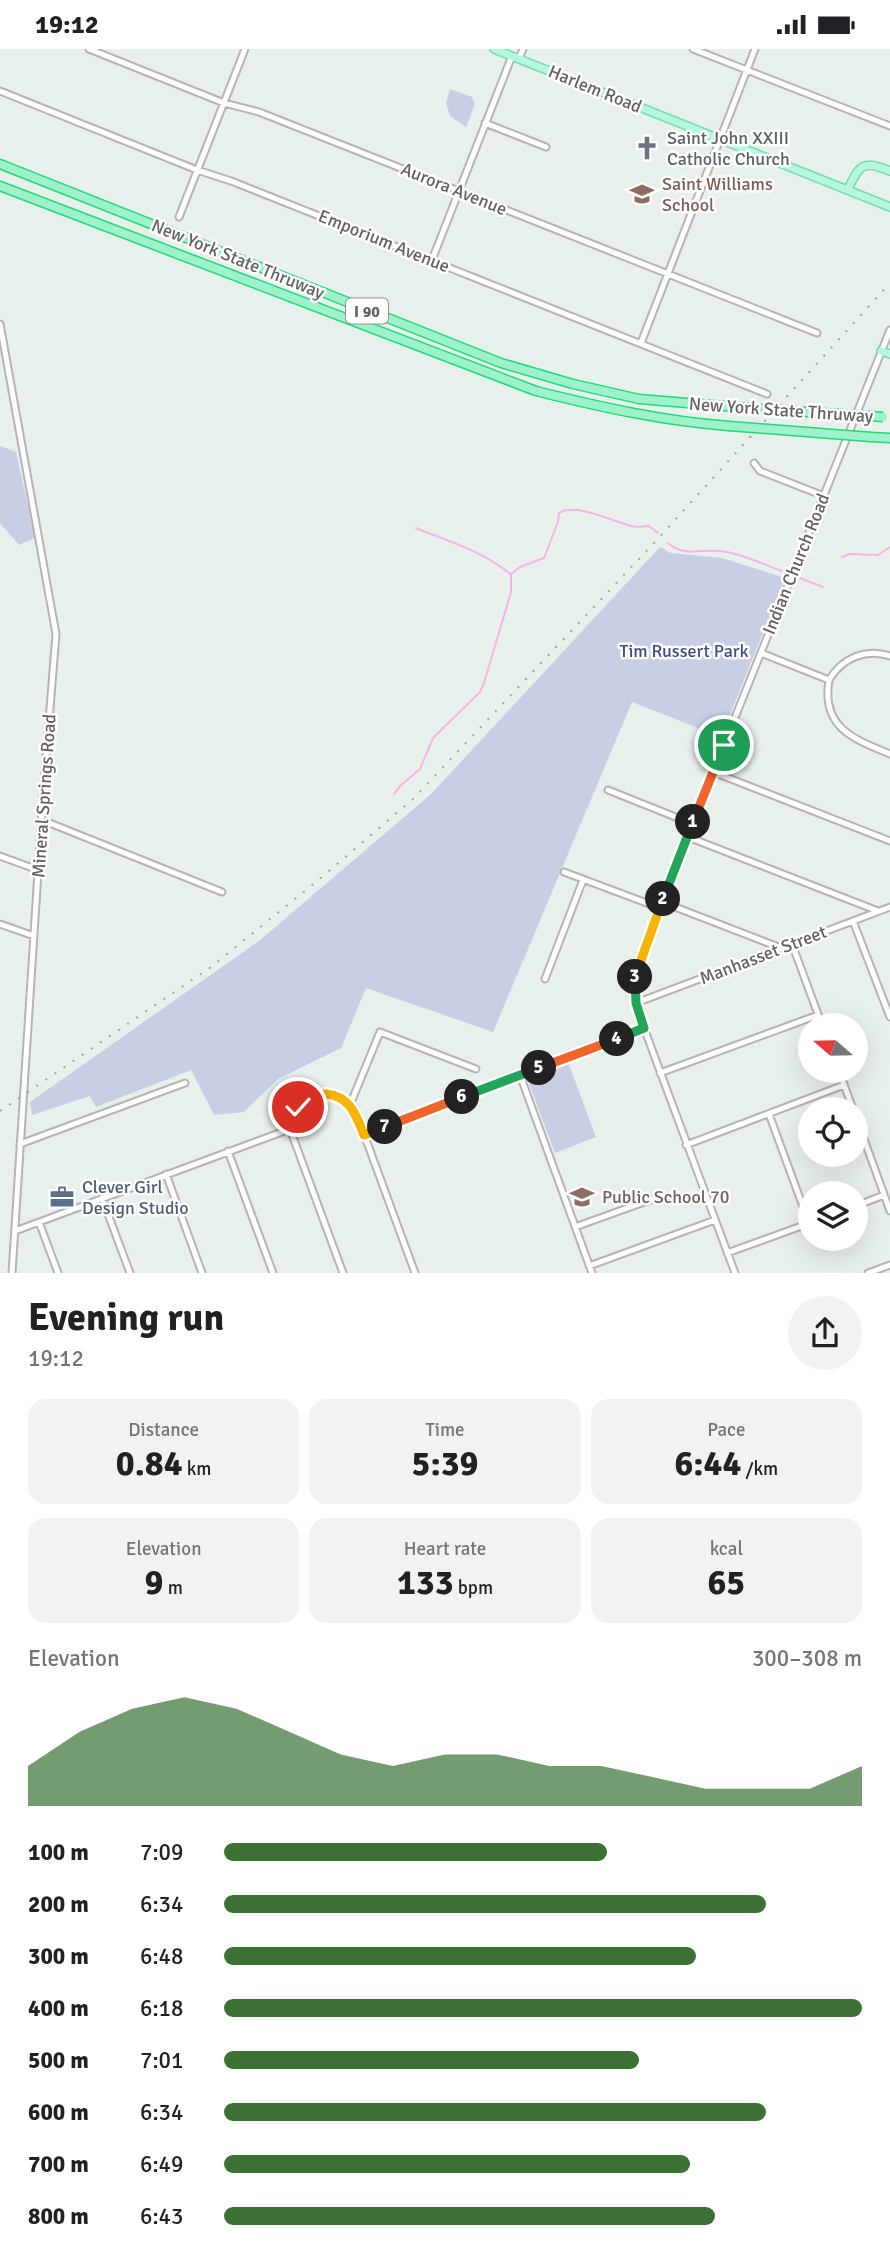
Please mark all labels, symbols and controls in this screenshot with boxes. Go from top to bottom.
text: 19:12 [35,9,99,41]
street label: Harlem Road [545,60,645,118]
place label: Saint John XXIII Catholic Church [667,127,790,170]
church icon: Saint John XXIII Catholic Church [633,134,661,162]
street label: Aurora Avenue [398,158,510,220]
place label: Saint Williams School [662,173,773,216]
school or university icon: Saint Williams School [628,180,656,208]
street label: Emporium Avenue [315,205,453,277]
street label: New York State Thruway [148,214,328,304]
road number: I 90 [346,299,388,323]
street label: New York State Thruway [688,393,874,427]
street label: Indian Church Road [758,490,834,638]
park label: Tim Russert Park [620,640,748,662]
street label: Mineral Springs Road [27,713,61,879]
pin [694,715,754,775]
icon: arrive [705,726,743,764]
pin: 1 [676,805,710,839]
text: 1 [687,809,698,833]
pin: 2 [646,881,680,917]
text: 2 [657,886,668,910]
street label: Manhasset Street [696,921,830,989]
pin: 3 [618,960,652,995]
text: 3 [629,964,640,988]
north arrow [798,1013,868,1083]
map controls [798,1013,868,1251]
pin: 4 [600,1021,634,1056]
text: 4 [611,1026,622,1050]
pin: 5 [522,1051,556,1085]
text: 5 [533,1055,544,1079]
pin [268,1077,328,1137]
pin: 6 [444,1079,480,1115]
text: 6 [456,1084,467,1108]
icon: check [279,1088,317,1126]
button: locate [798,1097,868,1167]
pin: 7 [368,1109,402,1145]
text: 7 [379,1114,390,1138]
place label: Clever Girl Design Studio [82,1176,189,1219]
button: layers [798,1181,868,1251]
office icon: Clever Girl Design Studio [48,1183,76,1211]
school or university icon: Public School 70 [568,1183,596,1211]
place label: Public School 70 [602,1186,730,1208]
text: Evening run [28,1294,224,1341]
button: share [788,1296,862,1370]
text: 19:12 [28,1344,84,1373]
text: Distance [128,1418,199,1442]
text: Time [425,1418,465,1442]
text: Pace [707,1418,745,1442]
text: 0.84 [116,1442,183,1485]
text: 5:39 [411,1442,479,1485]
text: 6:44 [674,1442,741,1485]
text: km [183,1457,211,1481]
text: /km [741,1457,778,1481]
text: Elevation [126,1537,202,1561]
text: Heart rate [404,1537,486,1561]
text: kcal [710,1537,743,1561]
text: 9 [145,1561,163,1604]
text: 133 [397,1561,454,1604]
text: 65 [707,1561,745,1604]
text: m [163,1576,183,1600]
text: bpm [454,1576,493,1600]
text: Elevation [28,1644,120,1673]
text: 300–308 m [752,1644,862,1673]
text: 100 m [28,1838,89,1867]
text: 7:09 [140,1838,183,1867]
text: 200 m [28,1890,89,1919]
text: 6:34 [140,1890,183,1919]
text: 300 m [28,1942,89,1971]
text: 6:48 [140,1942,183,1971]
text: 400 m [28,1994,89,2023]
text: 6:18 [140,1994,183,2023]
text: 500 m [28,2046,89,2075]
text: 7:01 [140,2046,183,2075]
text: 600 m [28,2098,89,2127]
text: 6:34 [140,2098,183,2127]
text: 700 m [28,2150,89,2179]
text: 6:49 [140,2150,183,2179]
text: 800 m [28,2202,89,2231]
text: 6:43 [140,2202,183,2231]

